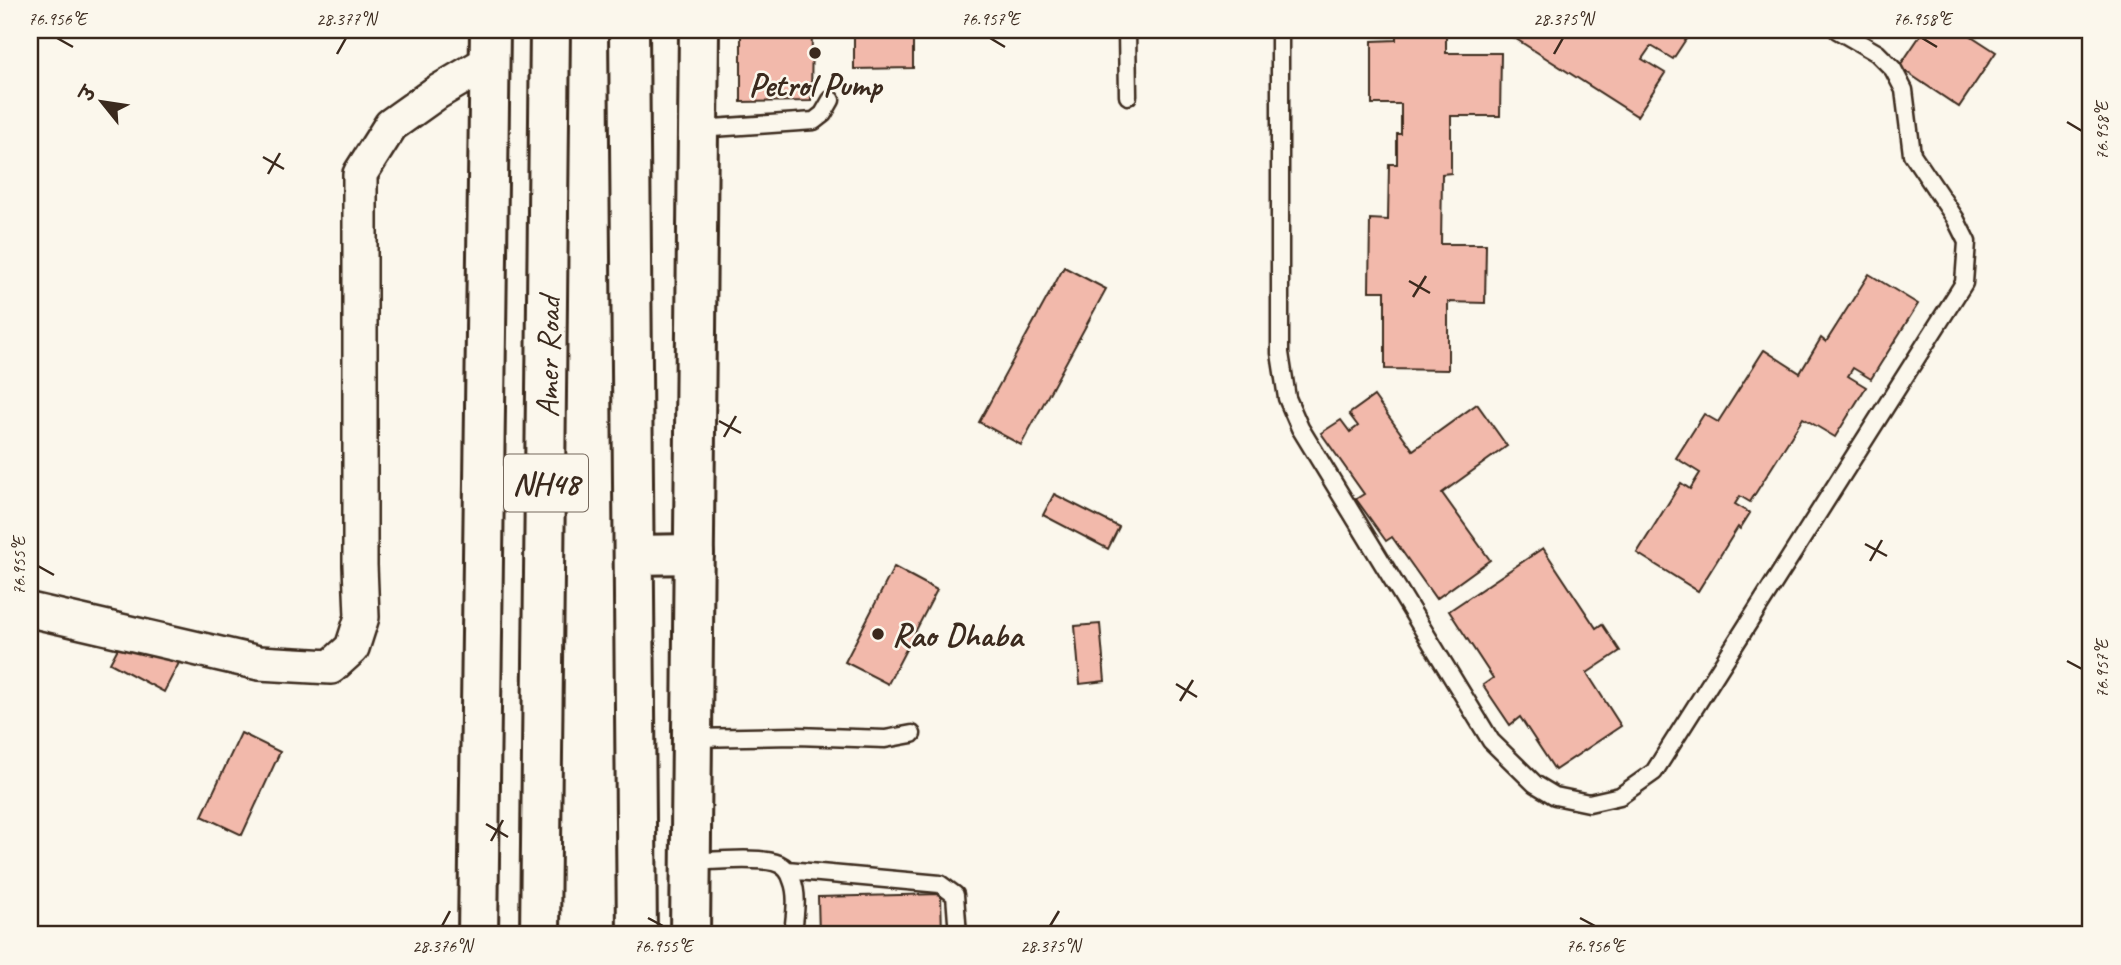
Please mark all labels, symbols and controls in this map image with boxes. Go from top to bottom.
text: 76.956°E [28,8,89,30]
text: 28.377°N [316,8,379,30]
text: 76.957°E [961,8,1022,30]
text: 28.375°N [1533,8,1596,30]
text: 76.958°E [1893,8,1954,30]
marker: Petrol Pump [807,45,823,61]
place label: Petrol Pump [749,64,884,106]
north arrow [66,66,136,136]
text: उ [74,80,103,107]
text: 76.958°E [2091,99,2113,160]
street label: Amer Road [526,291,570,418]
road number: NH48 [504,454,588,512]
text: 76.955°E [8,534,30,595]
place label: Rao Dhaba [892,614,1025,656]
marker: Rao Dhaba [870,626,886,642]
text: 76.957°E [2091,637,2113,698]
text: 28.376°N [412,935,475,957]
text: 76.955°E [634,935,695,957]
text: 28.375°N [1020,935,1083,957]
text: 76.956°E [1566,935,1627,957]

